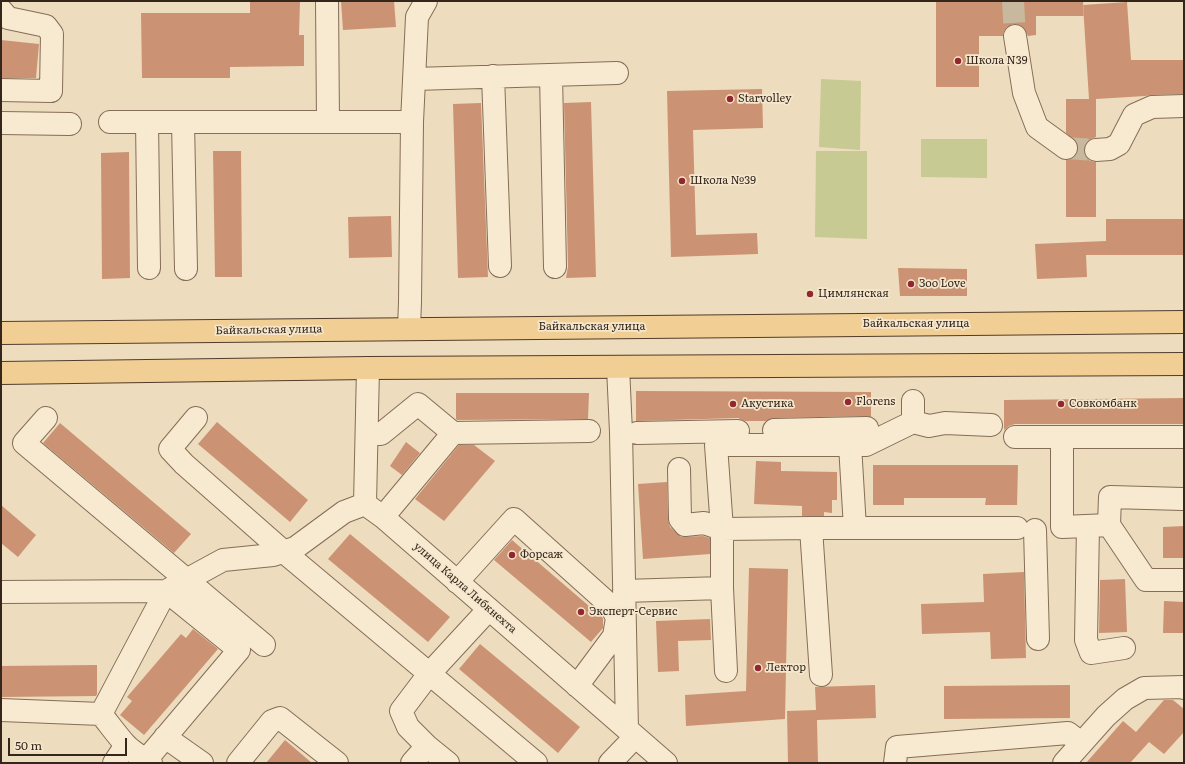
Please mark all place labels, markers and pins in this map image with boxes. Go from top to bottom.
place label: Школа N39 [966,54,1027,68]
marker: Школа N39 [953,56,963,66]
place label: Starvolley [738,92,791,106]
marker: Starvolley [725,94,735,104]
place label: Школа №39 [690,174,756,188]
marker: Школа №39 [677,176,687,186]
place label: Зоо Love [919,277,966,291]
marker: Зоо Love [906,279,916,289]
place label: Цимлянская [818,287,889,301]
marker: Цимлянская [805,289,815,299]
place label: Florens [856,395,895,409]
place label: Акустика [741,397,793,411]
marker: Florens [843,397,853,407]
place label: Совкомбанк [1069,397,1137,411]
marker: Акустика [728,399,738,409]
marker: Совкомбанк [1056,399,1066,409]
place label: Форсаж [520,548,563,562]
marker: Форсаж [507,550,517,560]
place label: Эксперт-Сервис [589,605,678,619]
marker: Эксперт-Сервис [576,607,586,617]
place label: Лектор [766,661,806,675]
marker: Лектор [753,663,763,673]

